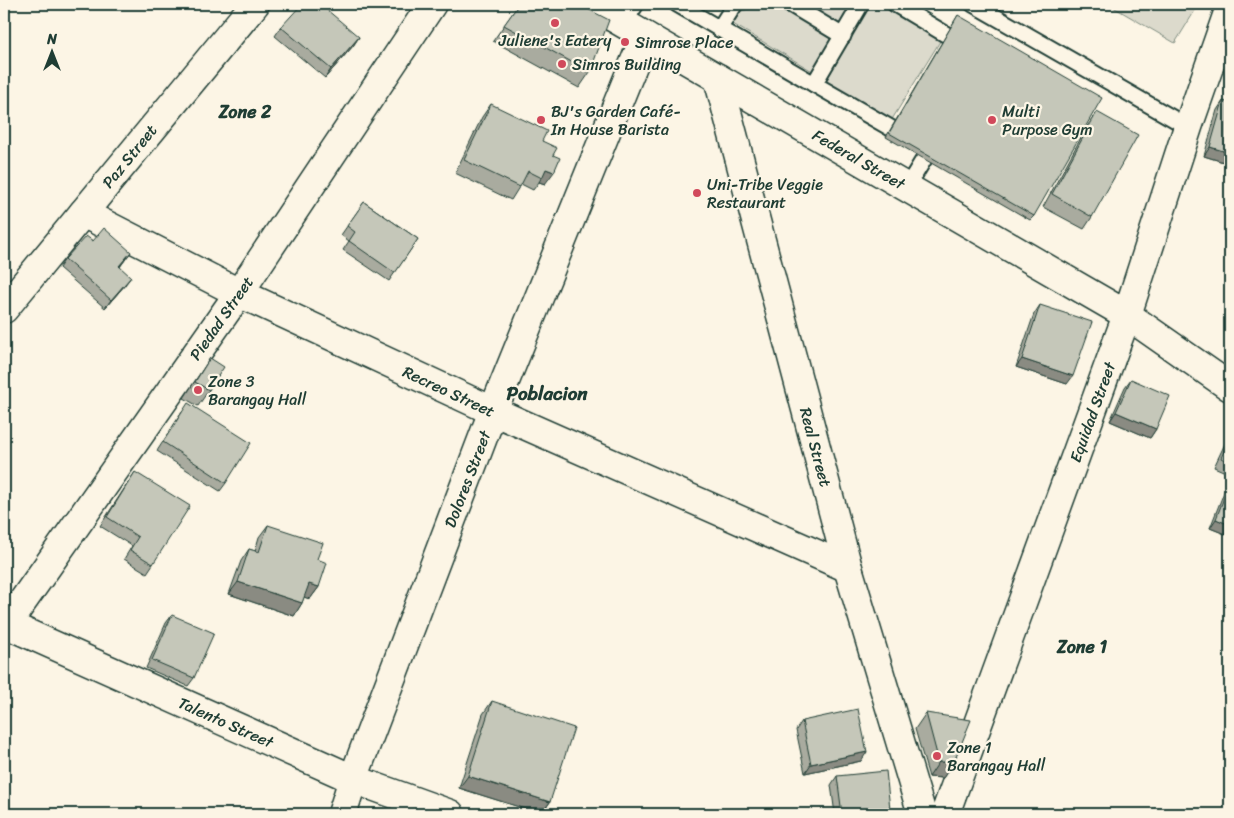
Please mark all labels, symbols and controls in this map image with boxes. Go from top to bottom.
marker: Juliene's Eatery [549,17,561,29]
place label: Juliene's Eatery [498,26,612,55]
text: N [46,27,57,52]
north arrow [28,28,78,78]
place label: Simrose Place [635,28,733,57]
marker: Simrose Place [619,36,631,48]
place label: Simros Building [572,50,681,79]
marker: Simros Building [556,58,568,70]
district label: Zone 2 [218,96,272,128]
place label: BJ's Garden Café- In House Barista [550,97,681,144]
place label: Multi Purpose Gym [1002,97,1092,144]
marker: BJ's Garden Café- In House Barista [535,114,547,126]
marker: Multi Purpose Gym [986,114,998,126]
street label: Paz Street [94,118,165,195]
street label: Federal Street [807,121,911,198]
place label: Uni-Tribe Veggie Restaurant [707,170,823,217]
marker: Uni-Tribe Veggie Restaurant [691,187,703,199]
street label: Piedad Street [181,270,261,367]
street label: Recreo Street [398,357,500,426]
street label: Equidad Street [1061,357,1124,467]
place label: Zone 3 Barangay Hall [208,367,307,414]
district label: Poblacion [506,377,588,410]
marker: Zone 3 Barangay Hall [192,384,204,396]
street label: Real Street [791,404,840,490]
street label: Dolores Street [436,426,499,532]
district label: Zone 1 [1056,631,1107,663]
street label: Talento Street [173,688,279,757]
place label: Zone 1 Barangay Hall [947,733,1046,780]
marker: Zone 1 Barangay Hall [931,750,943,762]

